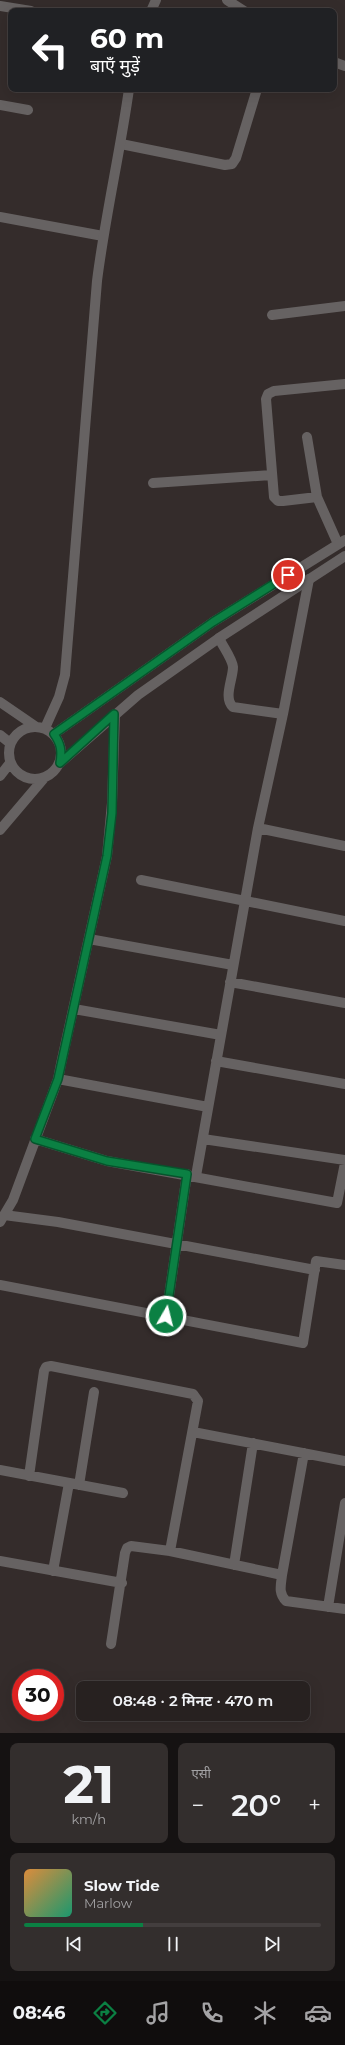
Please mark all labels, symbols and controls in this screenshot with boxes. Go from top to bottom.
text: 60 m [90,21,164,55]
icon: left [24,24,76,76]
text: बाएँ मुड़ें [90,55,140,77]
pin [271,558,305,592]
icon: arrive [277,564,299,586]
position arrow [145,1295,187,1337]
speed limit sign: 30 [12,1669,64,1721]
text: 08:48 · 2 मिनट · 470 m [113,1691,273,1710]
text: 21 [63,1753,114,1816]
text: एसी [192,1765,211,1781]
text: 20° [231,1787,281,1824]
text: − [192,1792,204,1819]
text: + [308,1792,321,1819]
text: km/h [71,1811,106,1827]
text: Slow Tide [84,1876,160,1895]
text: Marlow [84,1895,132,1911]
icon: previous [63,1933,85,1955]
icon: pause [162,1933,184,1955]
icon: next [261,1933,283,1955]
icon: directions [91,1999,119,2027]
icon: music [144,1999,172,2027]
icon: phone [198,1999,226,2027]
icon: climate [251,1999,279,2027]
icon: car [304,1999,332,2027]
text: 08:46 [13,2002,65,2024]

